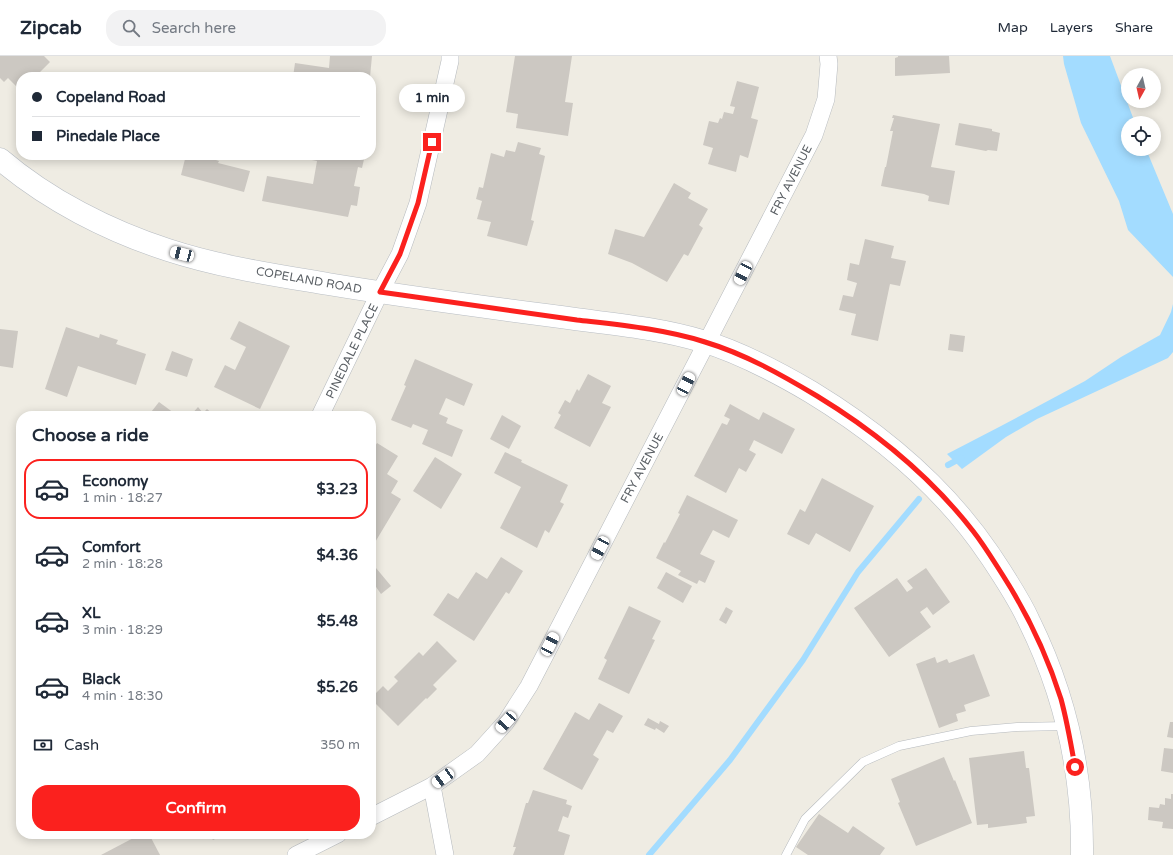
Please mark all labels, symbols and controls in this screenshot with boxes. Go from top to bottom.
search box [106,10,386,46]
text: Zipcab [20,17,82,39]
icon: search [120,17,142,39]
text: Search here [152,19,236,37]
text: Map [998,19,1028,36]
text: Layers [1050,19,1093,36]
text: Share [1115,19,1153,36]
north arrow [1121,68,1161,108]
map controls [1121,68,1161,156]
callout: 1 min [399,84,465,112]
text: Copeland Road [56,88,166,106]
text: 1 min [415,90,449,106]
button: locate [1121,116,1161,156]
text: Pinedale Place [56,127,160,145]
route end [423,133,441,151]
street label: FRY AVENUE [767,142,815,218]
car [169,245,195,263]
car [732,260,754,286]
street label: COPELAND ROAD [255,264,363,296]
street label: PINEDALE PLACE [323,301,381,401]
car [675,371,697,397]
text: Choose a ride [32,424,149,446]
street label: FRY AVENUE [618,430,667,505]
icon: car [34,471,70,507]
text: Economy [82,472,148,490]
text: $3.23 [317,480,358,498]
text: 1 min · 18:27 [82,490,163,506]
car [589,535,611,561]
icon: car [34,537,70,573]
text: Comfort [82,538,141,556]
text: $4.36 [317,546,358,564]
text: 2 min · 18:28 [82,556,163,572]
icon: car [34,603,70,639]
text: XL [82,604,101,622]
text: $5.48 [317,612,358,630]
text: 3 min · 18:29 [82,622,163,638]
car [539,631,561,657]
icon: car [34,669,70,705]
text: Black [82,670,121,688]
text: $5.26 [317,678,358,696]
text: 4 min · 18:30 [82,688,163,704]
car [494,709,518,735]
icon: cash [32,734,54,756]
text: Cash [64,736,99,754]
text: 350 m [320,737,360,753]
route start [1066,758,1084,776]
car [430,766,456,790]
button: Confirm [32,785,360,831]

